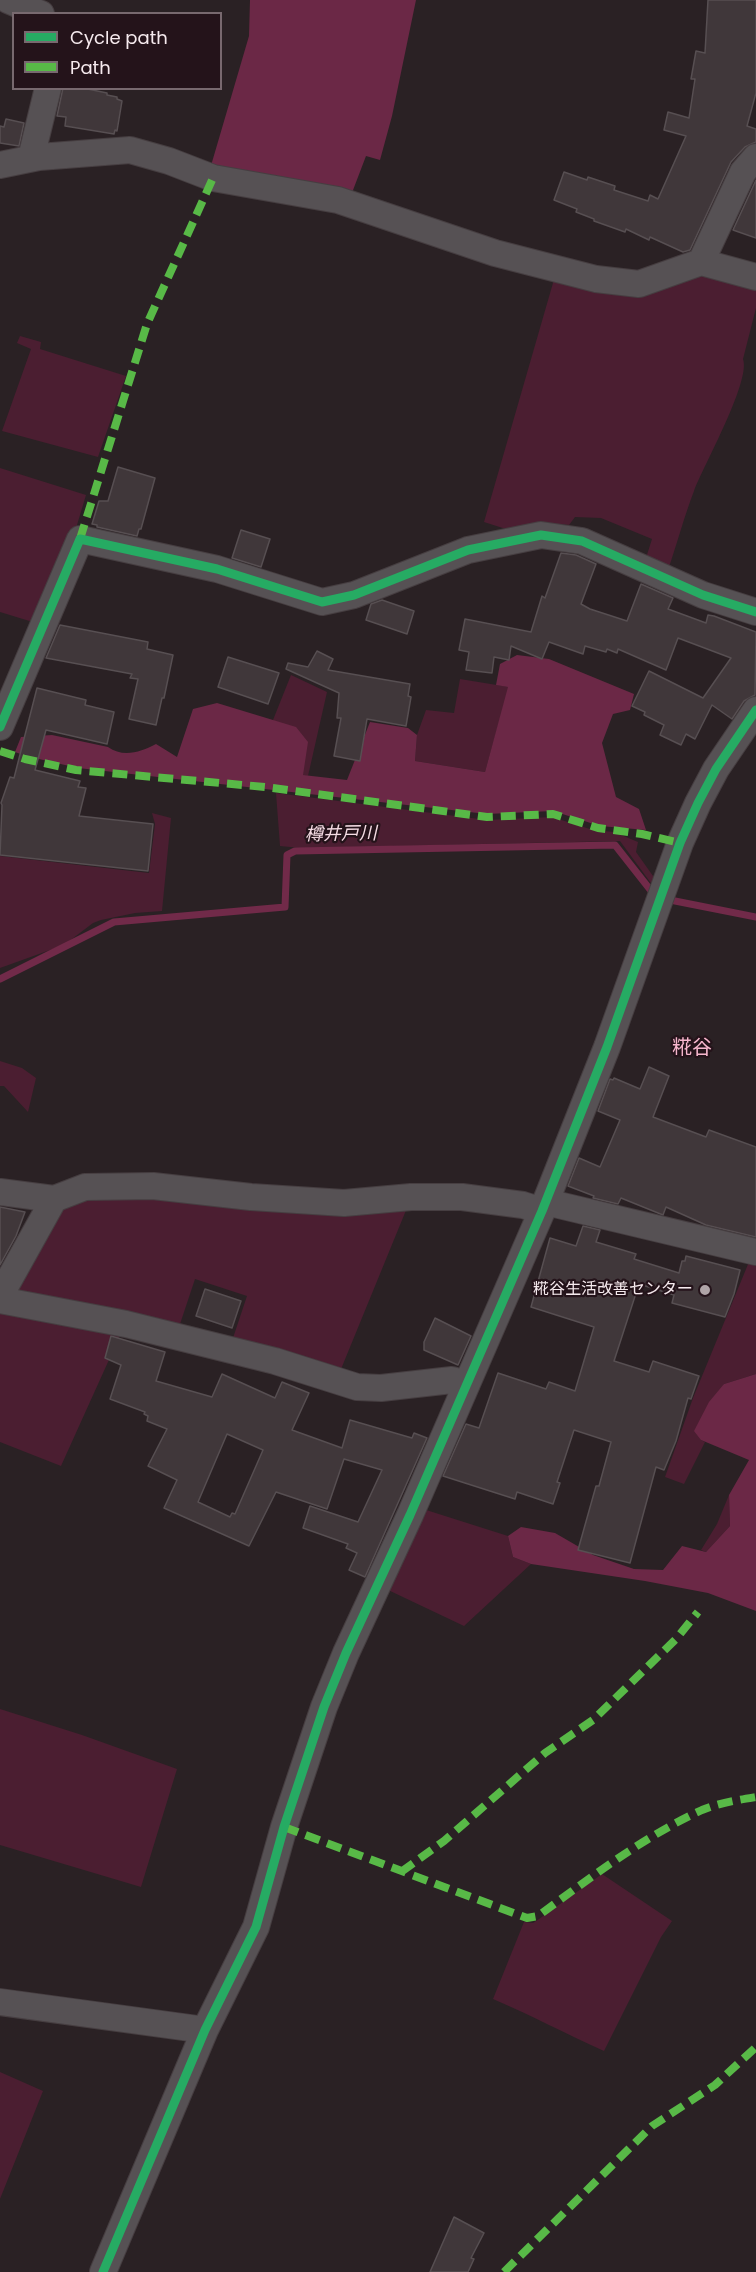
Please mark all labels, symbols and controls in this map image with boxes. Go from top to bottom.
legend [12,12,222,90]
text: Cycle path [70,25,168,50]
text: Path [70,55,111,80]
water label: 樽井戸川 [305,824,377,846]
district label: 糀谷 [672,1037,712,1061]
place label: 糀谷生活改善センター [533,1280,693,1300]
marker: 糀谷生活改善センター [698,1283,712,1297]

